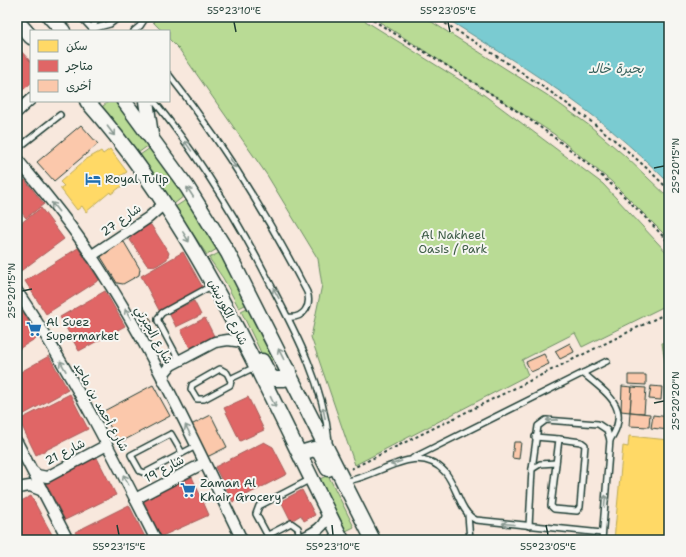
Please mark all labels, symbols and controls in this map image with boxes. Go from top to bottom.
text: 55°23'10"E [207,4,261,17]
text: 55°23'05"E [420,4,476,17]
legend [30,30,170,102]
text: سكن [66,38,88,54]
text: متاجر [65,58,93,74]
water label: بحيرة خالد [588,60,645,77]
text: أخرى [66,78,91,94]
one-way arrow [107,126,115,137]
text: 25°20'15"N [669,138,682,194]
one-way arrow [184,140,192,151]
one-way arrow [229,157,237,168]
hotel icon: Royal Tulip [84,170,102,188]
place label: Royal Tulip [105,171,169,187]
one-way arrow [186,187,194,198]
street label: شارع 27 [98,200,145,241]
one-way arrow [51,201,60,212]
park label: Al Nakheel Oasis / Park [418,227,488,257]
one-way arrow [182,232,190,243]
text: 25°20'15"N [5,263,18,319]
street label: شارع الكورنيش [204,276,252,348]
one-way arrow [271,287,279,299]
street label: شارع الجبرتي [129,303,177,368]
one-way arrow [123,309,131,321]
place label: Al Suez Supermarket [46,314,119,344]
supermarket icon: Al Suez Supermarket [25,320,43,338]
one-way arrow [276,348,284,360]
one-way arrow [59,360,67,372]
street label: شارع أحمد بن ماجد [69,360,132,455]
text: 25°20'20"N [669,371,682,431]
one-way arrow [270,396,277,408]
one-way arrow [320,407,328,420]
one-way arrow [546,417,559,424]
one-way arrow [184,424,191,436]
street label: شارع 21 [42,435,88,470]
street label: شارع 19 [141,452,187,487]
one-way arrow [390,460,403,467]
one-way arrow [121,474,129,486]
place label: Zaman Al Khair Grocery [200,475,281,505]
supermarket icon: Zaman Al Khair Grocery [179,481,197,499]
one-way arrow [601,495,609,508]
one-way arrow [502,520,515,527]
text: 55°23'15"E [92,540,146,553]
text: 55°23'10"E [306,540,360,553]
text: 55°23'05"E [520,540,576,553]

